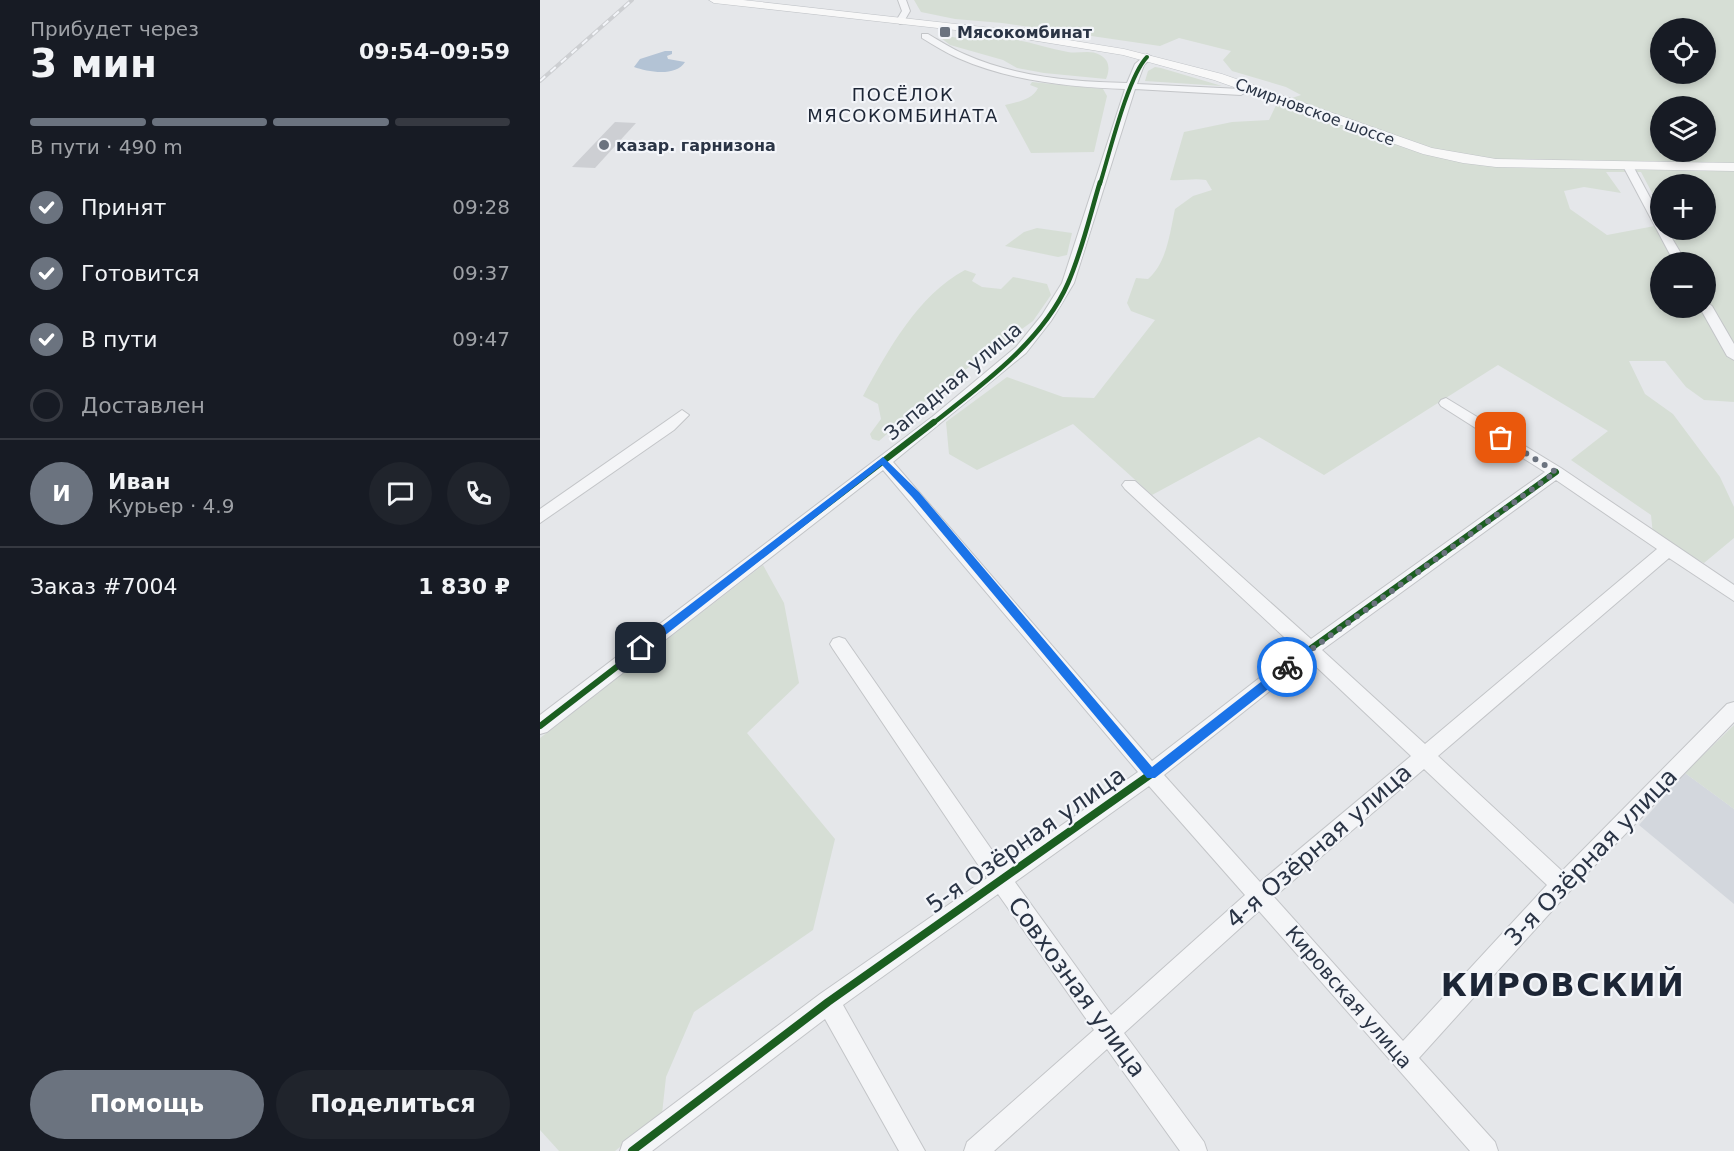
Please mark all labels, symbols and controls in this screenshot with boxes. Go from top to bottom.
text: Прибудет через [30,17,199,41]
map controls [1650,18,1716,318]
button: locate [1650,18,1716,84]
place label: Мясокомбинат [957,23,1093,42]
marker: Мясокомбинат [938,25,952,39]
text: 09:54–09:59 [359,39,510,64]
text: 3 мин [30,41,157,86]
street label: Смирновское шоссе [1233,74,1397,150]
district label: ПОСЁЛОК МЯСОКОМБИНАТА [807,84,999,126]
button: layers [1650,96,1716,162]
text: В пути · 490 m [30,135,183,159]
place label: казар. гарнизона [616,136,776,155]
marker: казар. гарнизона [597,138,611,152]
button: + [1650,174,1716,240]
icon: check [30,191,63,224]
text: Принят [81,195,166,220]
text: 09:28 [452,195,510,219]
button: − [1650,252,1716,318]
icon: check [30,257,63,290]
text: Готовится [81,261,200,286]
text: 09:37 [452,261,510,285]
street label: Западная улица [880,317,1026,445]
icon: check [30,323,63,356]
text: В пути [81,327,158,352]
text: 09:47 [452,327,510,351]
text: Доставлен [81,393,205,418]
pin [1475,412,1526,463]
icon: bag [1484,421,1517,454]
button: chat [369,462,432,525]
button: phone [447,462,510,525]
text: Иван [108,469,170,494]
text: И [52,481,71,506]
text: Курьер · 4.9 [108,494,234,518]
text: Заказ #7004 [30,574,177,599]
text: 1 830 ₽ [418,574,510,599]
pin [615,622,666,673]
icon: home [624,631,657,664]
courier [1257,637,1317,697]
icon: bike [1271,651,1304,684]
street label: 4-я Озёрная улица [1221,758,1417,934]
street label: 5-я Озёрная улица [921,761,1131,919]
street label: 3-я Озёрная улица [1499,762,1683,952]
street label: Совхозная улица [1002,891,1152,1083]
street label: Кировская улица [1281,921,1417,1073]
district label: КИРОВСКИЙ [1441,966,1685,1004]
button: Помощь [30,1070,264,1139]
button: Поделиться [276,1070,510,1139]

